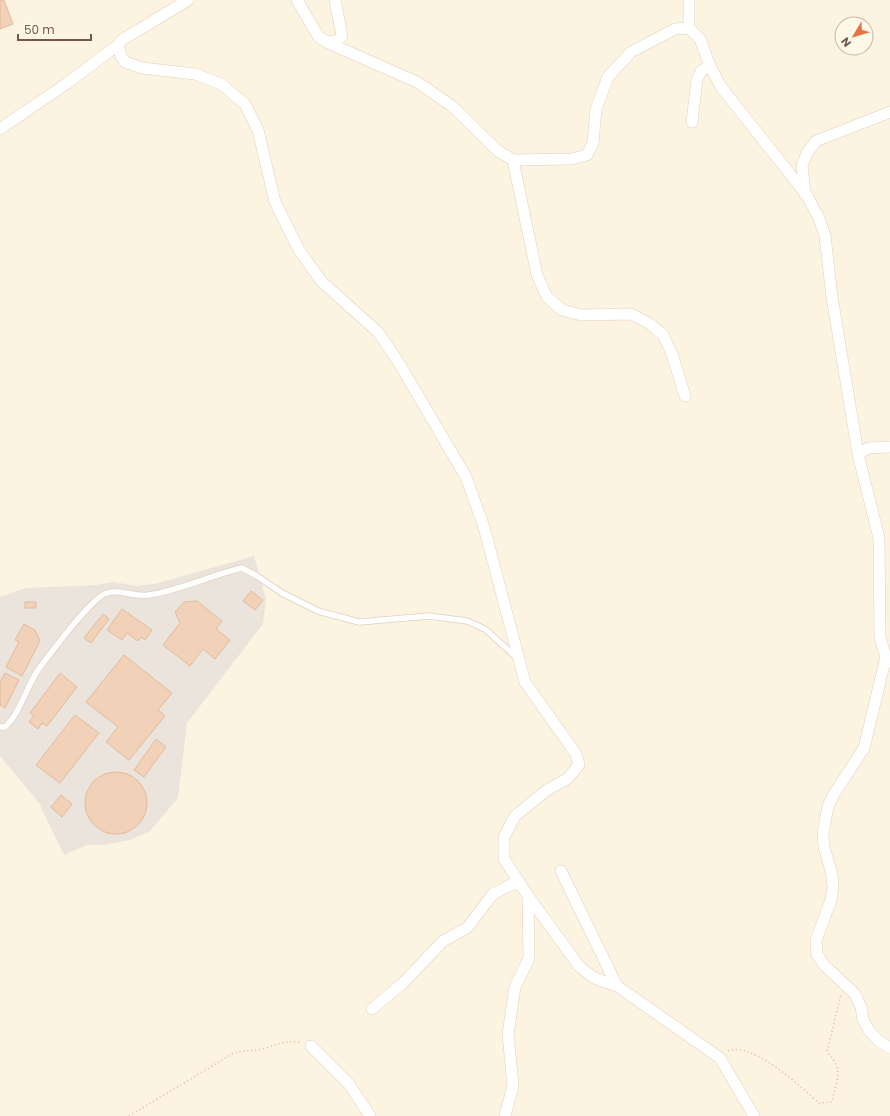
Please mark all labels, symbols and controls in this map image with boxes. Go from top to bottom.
scale bar [18,16,91,42]
north arrow [834,16,874,56]
text: 50 m [24,21,55,38]
text: N [837,34,855,50]

